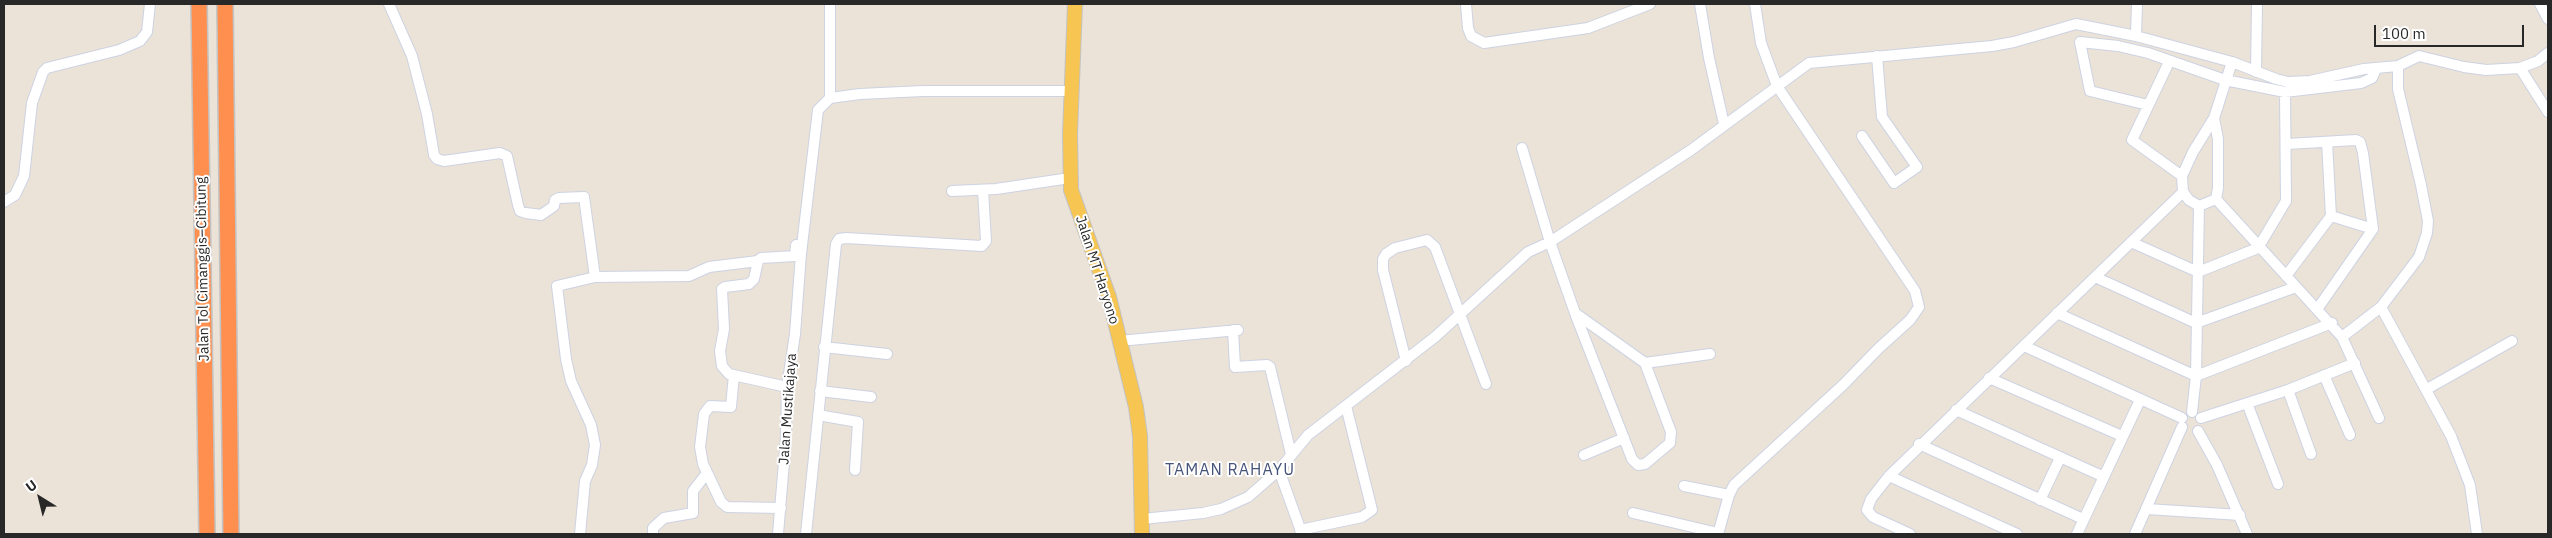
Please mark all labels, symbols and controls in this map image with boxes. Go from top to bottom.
scale bar [2377,15,2527,47]
text: 100 m [2382,24,2426,43]
street label: Jalan Tol Cimanggis–Cibitung [193,177,213,361]
street label: Jalan MT Haryono [1072,214,1122,326]
street label: Jalan Mustikajaya [776,353,800,465]
district label: TAMAN RAHAYU [1163,460,1297,480]
north arrow [15,473,65,523]
text: U [22,476,40,496]

